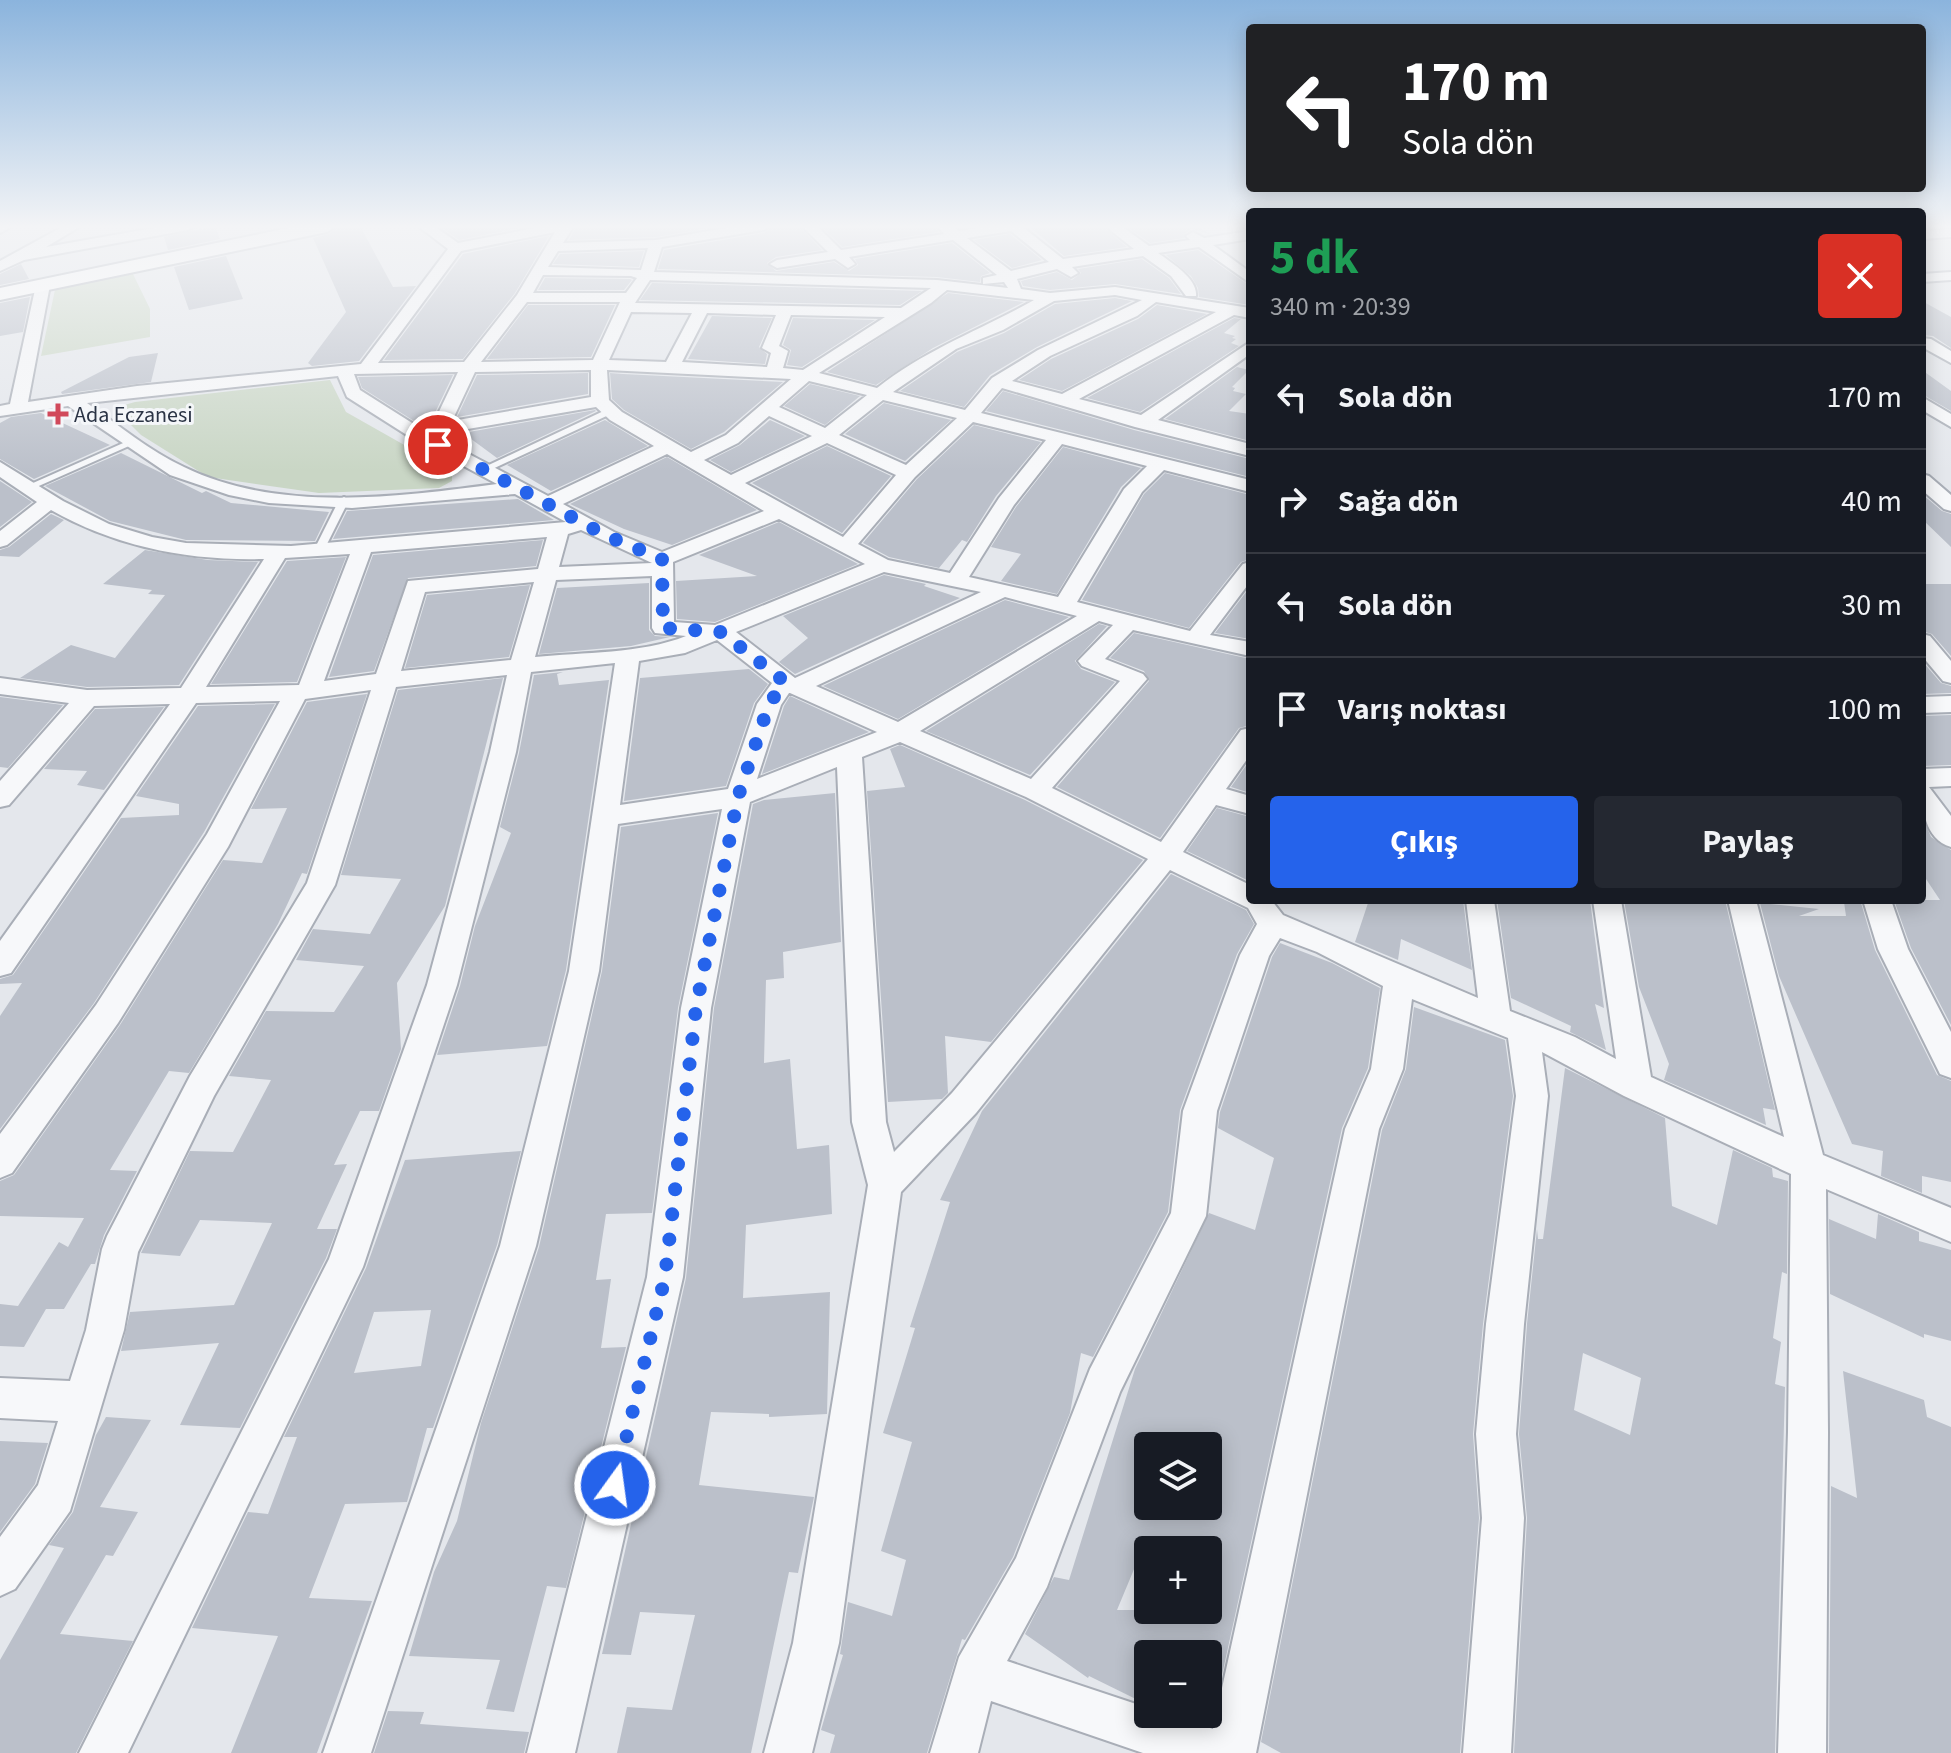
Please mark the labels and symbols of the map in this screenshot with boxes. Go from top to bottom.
place label: Ada Eczanesi [74,399,193,431]
marker: Ada Eczanesi [49,405,67,423]
pin [404,411,472,479]
position arrow [573,1443,657,1527]

